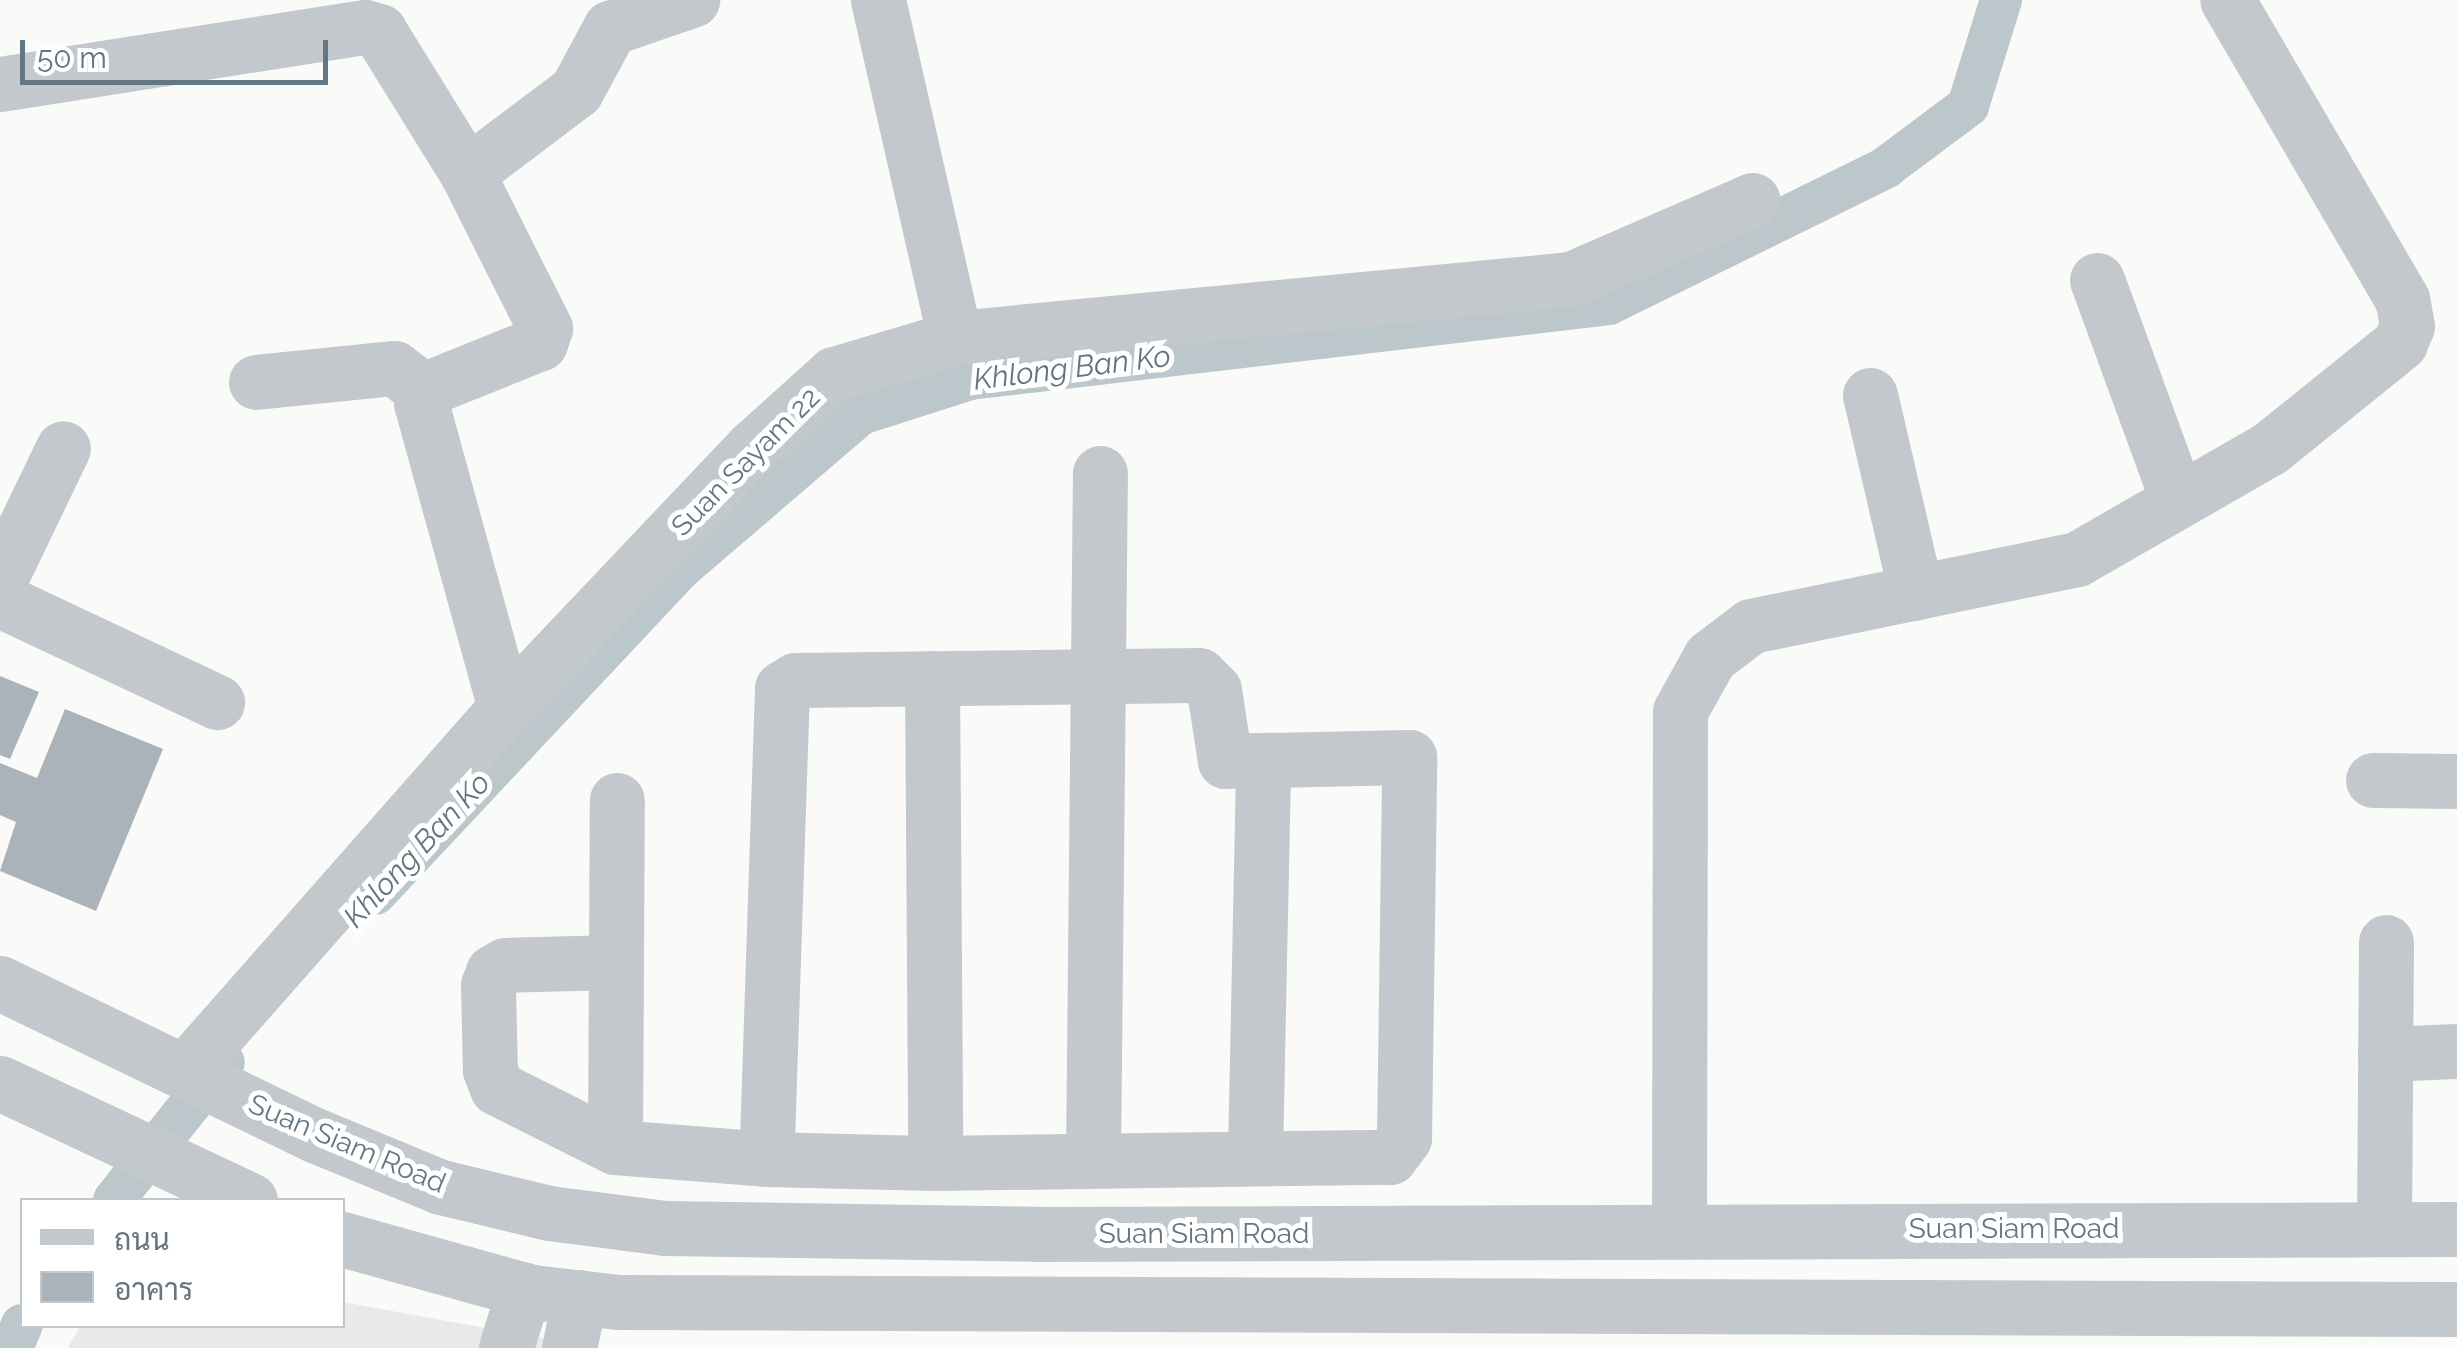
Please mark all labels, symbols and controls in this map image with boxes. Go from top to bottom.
scale bar [25,20,332,82]
text: 50 m [37,40,107,75]
water label: Khlong Ban Ko [971,338,1173,398]
street label: Suan Sayam 22 [665,381,827,543]
water label: Khlong Ban Ko [336,765,498,935]
street label: Suan Siam Road [243,1087,451,1201]
legend [20,1198,345,1328]
street label: Suan Siam Road [1909,1212,2119,1246]
street label: Suan Siam Road [1099,1217,1309,1251]
text: ถนน [114,1222,170,1257]
text: อาคาร [114,1272,193,1307]

